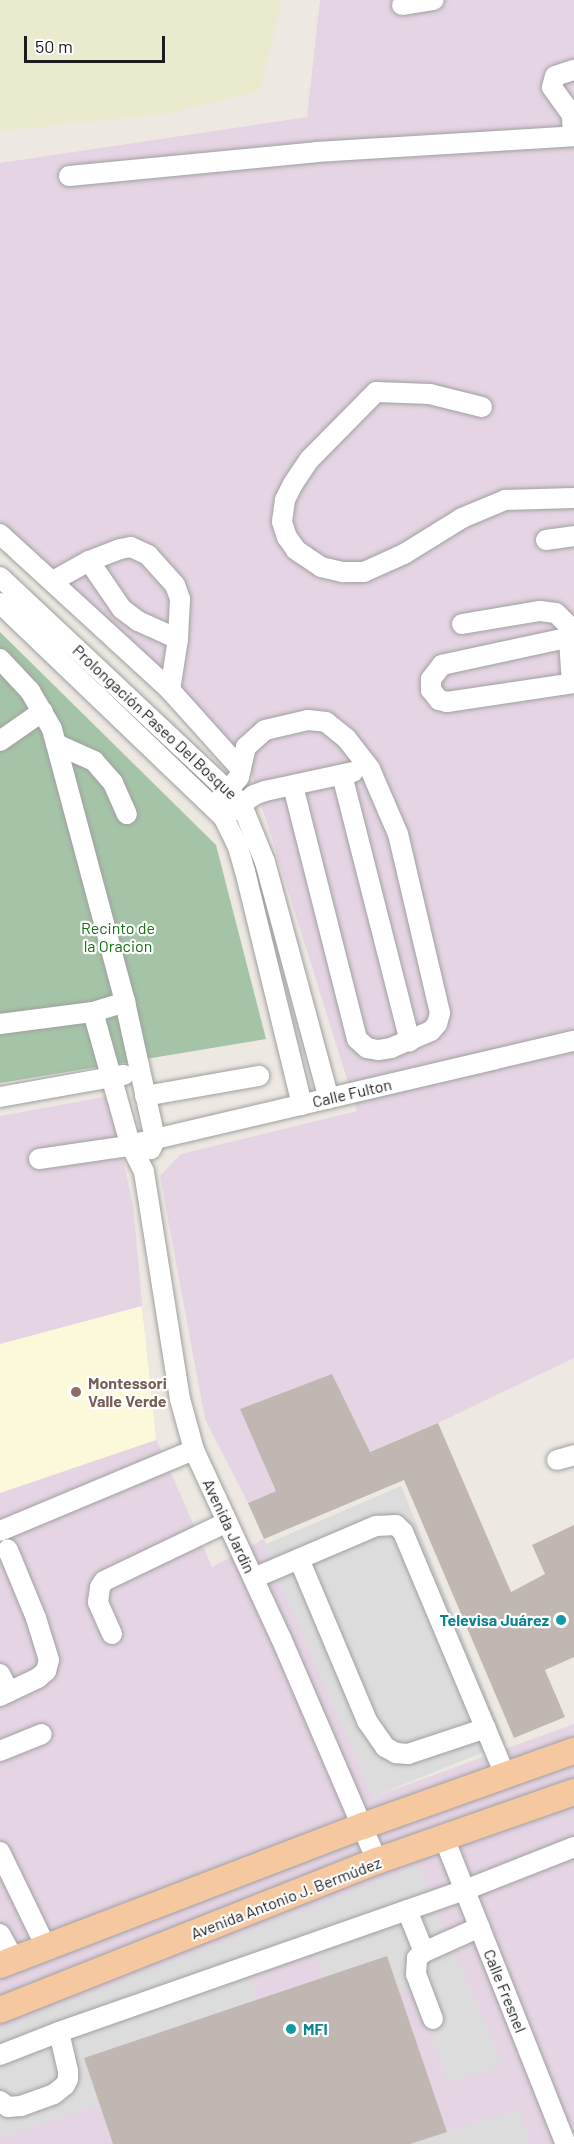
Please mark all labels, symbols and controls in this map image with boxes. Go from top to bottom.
scale bar [27,24,168,62]
text: 50 m [35,35,73,57]
street label: Prolongación Paseo Del Bosque [69,641,241,803]
park label: Recinto de la Oracion [81,918,155,956]
street label: Calle Fulton [310,1075,394,1111]
place label: Montessori Valle Verde [88,1373,167,1411]
marker: Montessori Valle Verde [69,1385,83,1399]
street label: Avenida Jardín [199,1476,259,1576]
place label: Televisa Juárez [439,1610,549,1630]
marker: Televisa Juárez [554,1613,568,1627]
street label: Avenida Antonio J. Bermúdez [188,1853,384,1943]
street label: Calle Fresnel [480,1946,530,2036]
place label: MFI [303,2019,328,2039]
marker: MFI [284,2022,298,2036]

